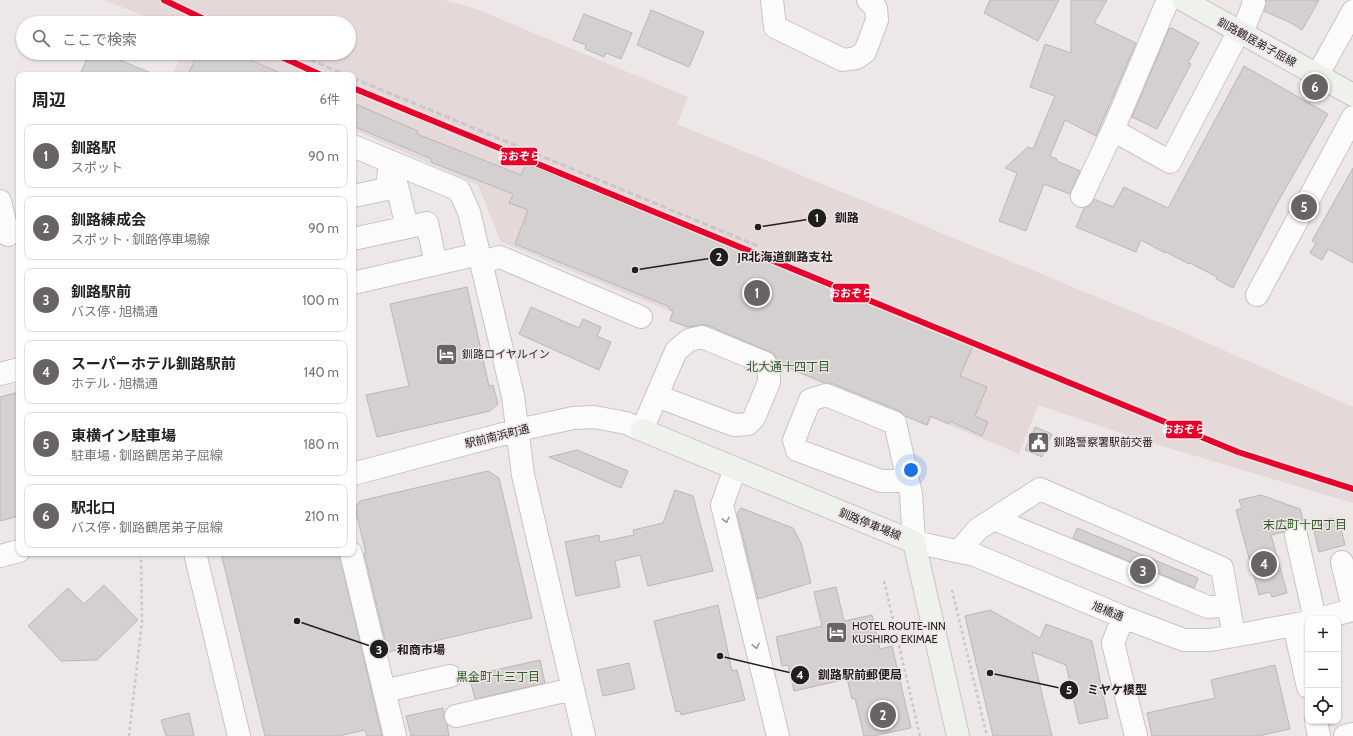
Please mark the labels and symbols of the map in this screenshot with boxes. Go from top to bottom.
street label: 釧路鶴居弟子屈線 [1215,15,1299,69]
pin: 6 [1302,72,1328,102]
line badge: おおぞら [500,147,538,166]
text: おおぞら [497,149,541,163]
pin: 5 [1291,192,1317,222]
callout: 釧路 [807,206,867,230]
text: 1 [815,210,819,225]
text: 釧路 [834,210,859,225]
callout: JR北海道釧路支社 [709,245,840,269]
text: 2 [716,249,722,264]
text: JR北海道釧路支社 [737,249,832,264]
pin: 1 [744,278,770,308]
line badge: おおぞら [832,283,870,303]
text: おおぞら [829,286,873,300]
hotel icon: 釧路ロイヤルイン [433,341,459,367]
place label: 釧路ロイヤルイン [462,347,550,361]
district label: 北大通十四丁目 [746,359,830,374]
line badge: おおぞら [1165,420,1203,439]
street label: 駅前南浜町通 [463,421,531,451]
text: おおぞら [1162,422,1206,436]
public building icon: 釧路警察署駅前交番 [1026,429,1052,455]
place label: 釧路警察署駅前交番 [1054,435,1153,449]
your location [901,460,921,480]
street label: 釧路停車場線 [837,505,903,543]
one-way arrow [721,517,729,523]
district label: 末広町十四丁目 [1263,517,1347,532]
pin: 4 [1251,549,1277,579]
pin: 3 [1130,556,1156,586]
street label: 旭橋通 [1090,598,1126,624]
hotel icon: HOTEL ROUTE-INN KUSHIRO EKIMAE [824,619,850,645]
place label: HOTEL ROUTE-INN KUSHIRO EKIMAE [852,619,946,646]
callout: 和商市場 [369,637,453,661]
text: 3 [376,642,382,657]
text: 和商市場 [397,642,445,657]
one-way arrow [752,643,760,649]
callout: 釧路駅前郵便局 [790,663,910,687]
text: 4 [796,667,804,682]
text: 釧路駅前郵便局 [817,667,902,682]
district label: 黒金町十三丁目 [456,669,540,684]
callout: ミヤケ模型 [1059,678,1155,702]
text: 5 [1066,682,1072,697]
text: ミヤケ模型 [1087,682,1147,697]
pin: 2 [870,700,896,730]

